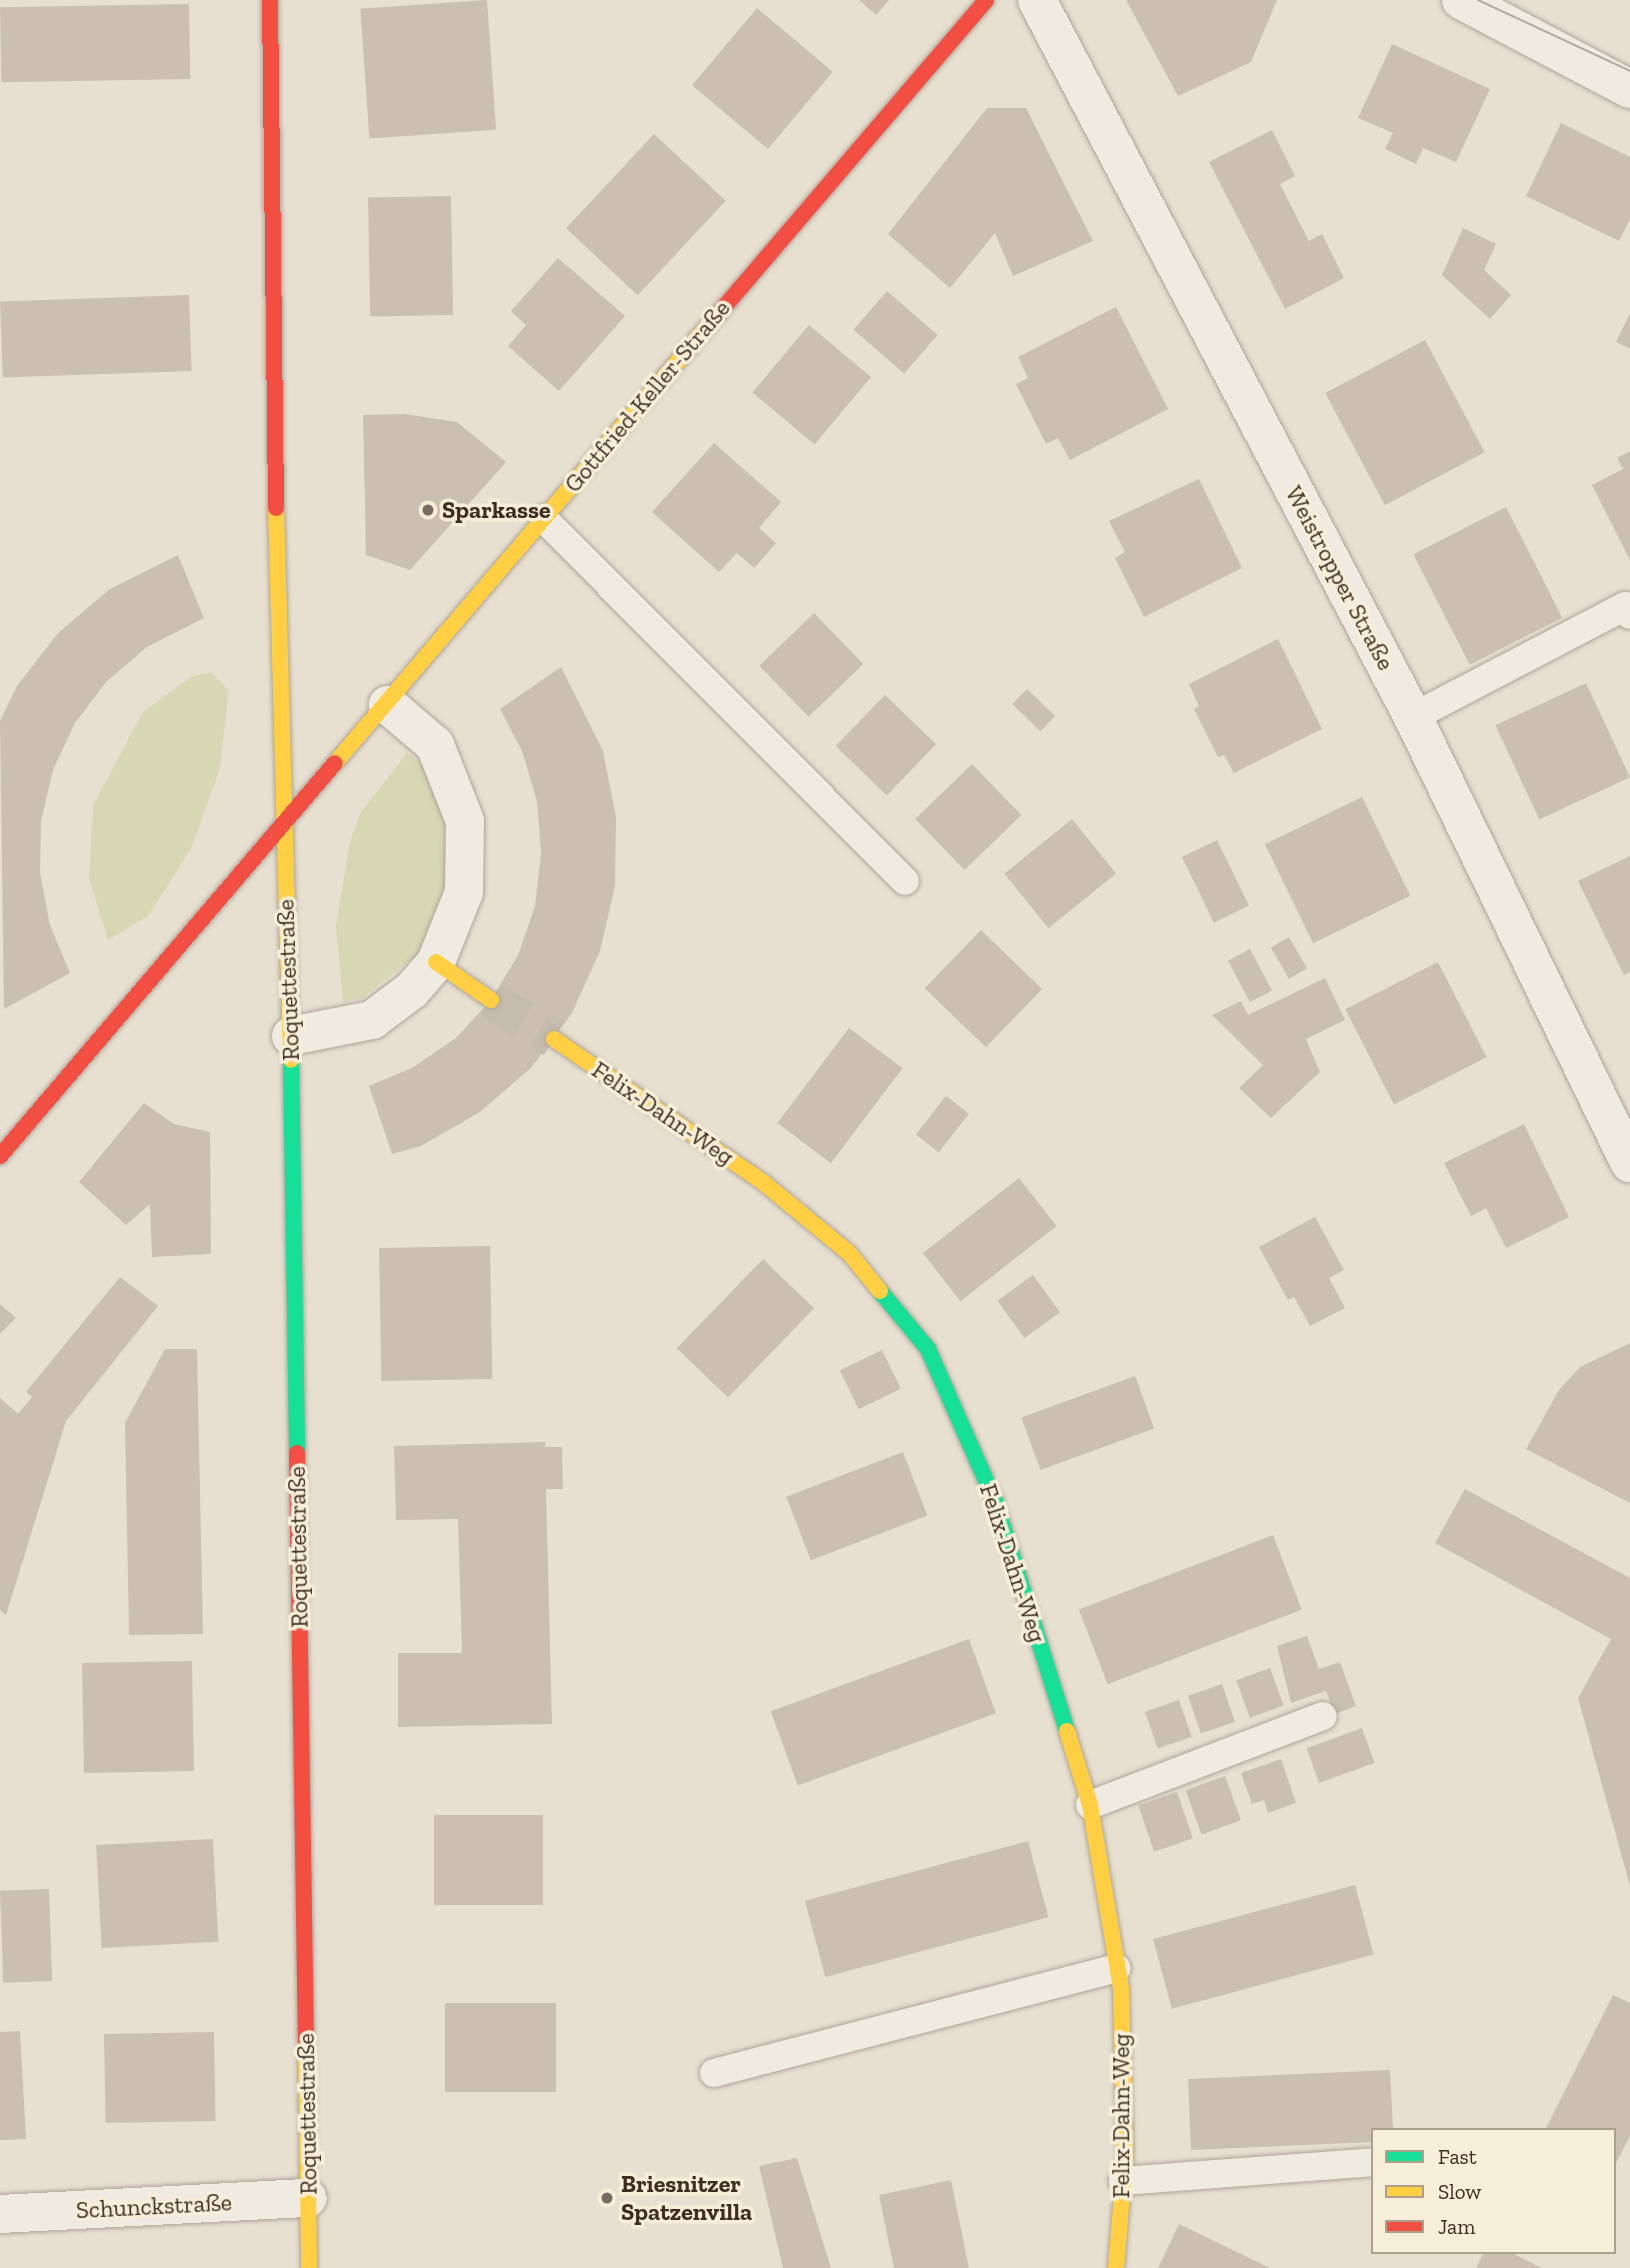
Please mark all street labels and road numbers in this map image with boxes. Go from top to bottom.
street label: Gottfried-Keller-Straße [558,294,736,498]
street label: Weistropper Straße [1279,481,1401,675]
street label: Roquettestraße [271,899,305,1061]
street label: Felix-Dahn-Weg [587,1055,739,1171]
street label: Roquettestraße [282,1466,314,1628]
street label: Felix-Dahn-Weg [974,1480,1052,1646]
street label: Roquettestraße [291,2033,323,2195]
street label: Felix-Dahn-Weg [1107,2034,1135,2198]
street label: Schunckstraße [75,2188,233,2224]

